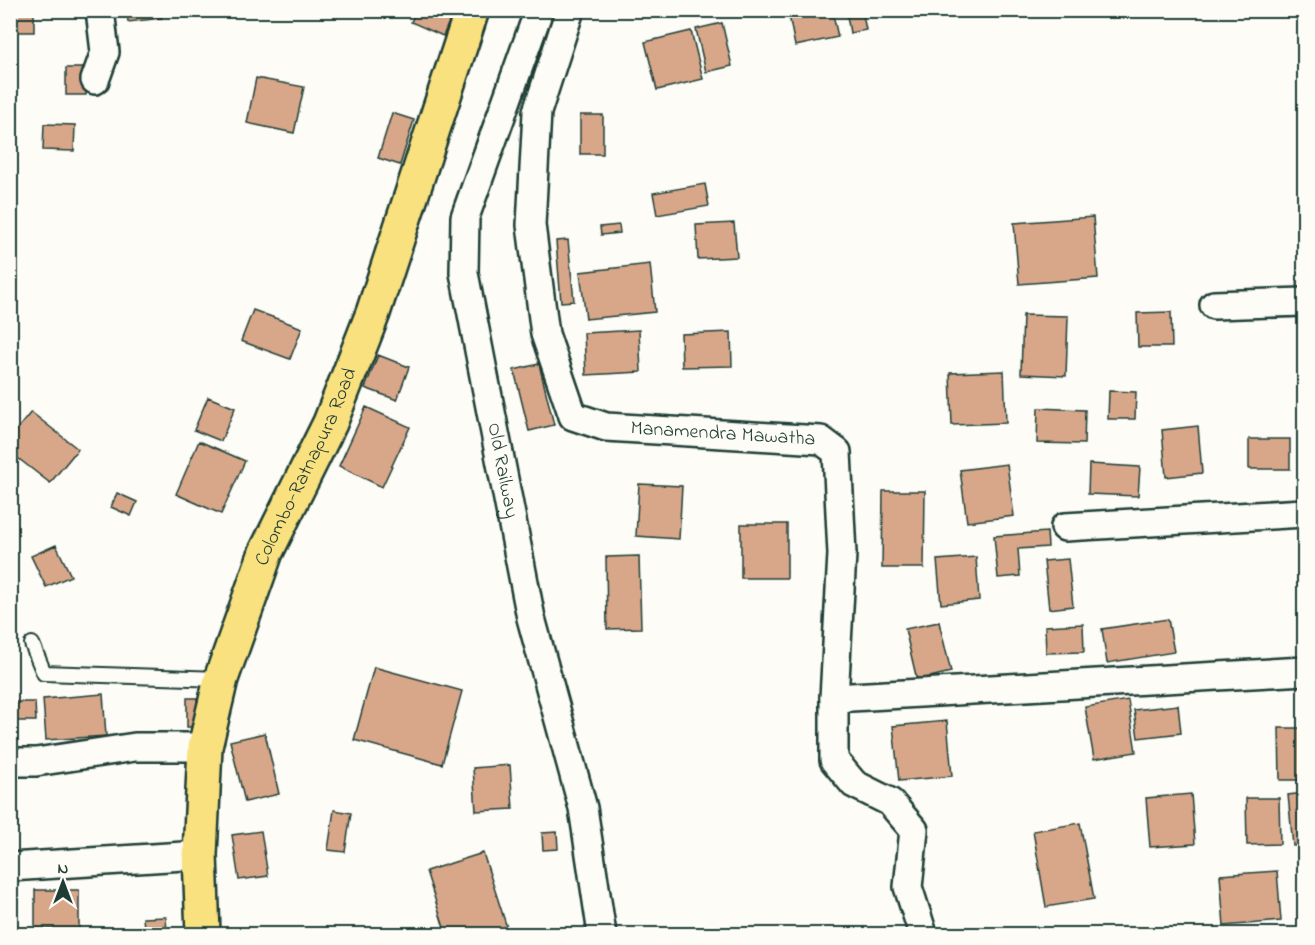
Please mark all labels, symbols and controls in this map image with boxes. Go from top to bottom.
street label: Colombo-Ratnapura Road [248,364,365,570]
street label: Manamendra Mawatha [630,414,816,454]
street label: Old Railway [479,420,526,521]
north arrow [33,852,93,912]
text: N [58,857,69,881]

